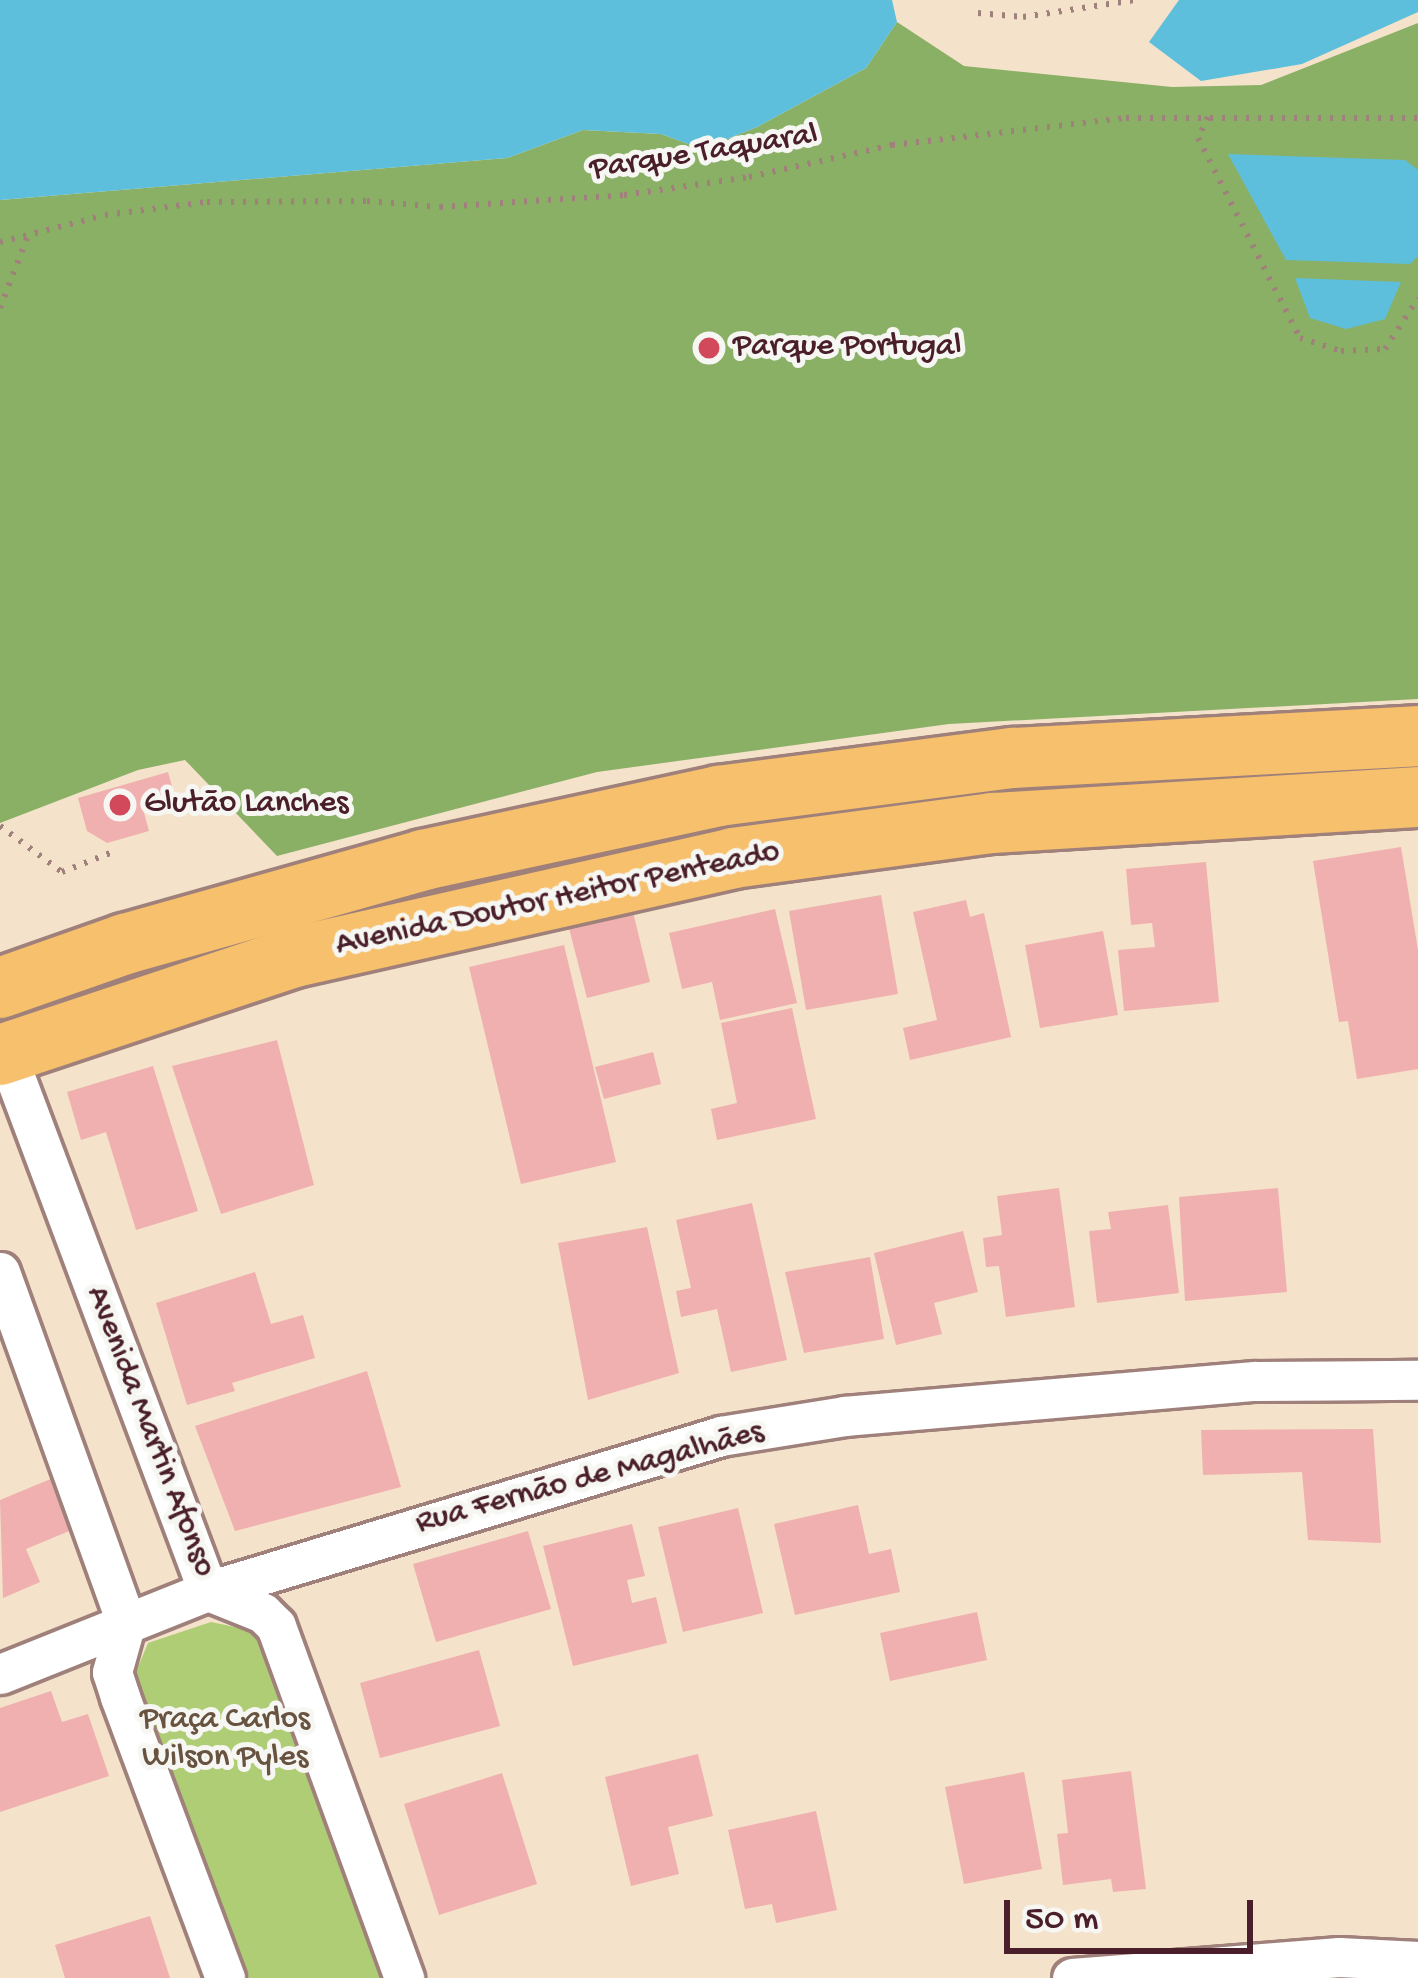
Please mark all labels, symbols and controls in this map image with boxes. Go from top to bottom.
street label: Parque Taquaral [587,116,821,192]
place label: Parque Portugal [733,328,962,368]
marker: Parque Portugal [696,335,722,361]
place label: Glutão Lanches [144,785,349,825]
marker: Glutão Lanches [107,792,133,818]
street label: Avenida Doutor Heitor Penteado [332,834,784,966]
street label: Avenida Martin Afonso [75,1281,223,1583]
street label: Rua Fernão de Magalhães [412,1413,768,1545]
park label: Praça Carlos Wilson Pyles [140,1701,310,1779]
scale bar [1010,1876,1259,1950]
text: 50 m [1025,1899,1098,1942]

